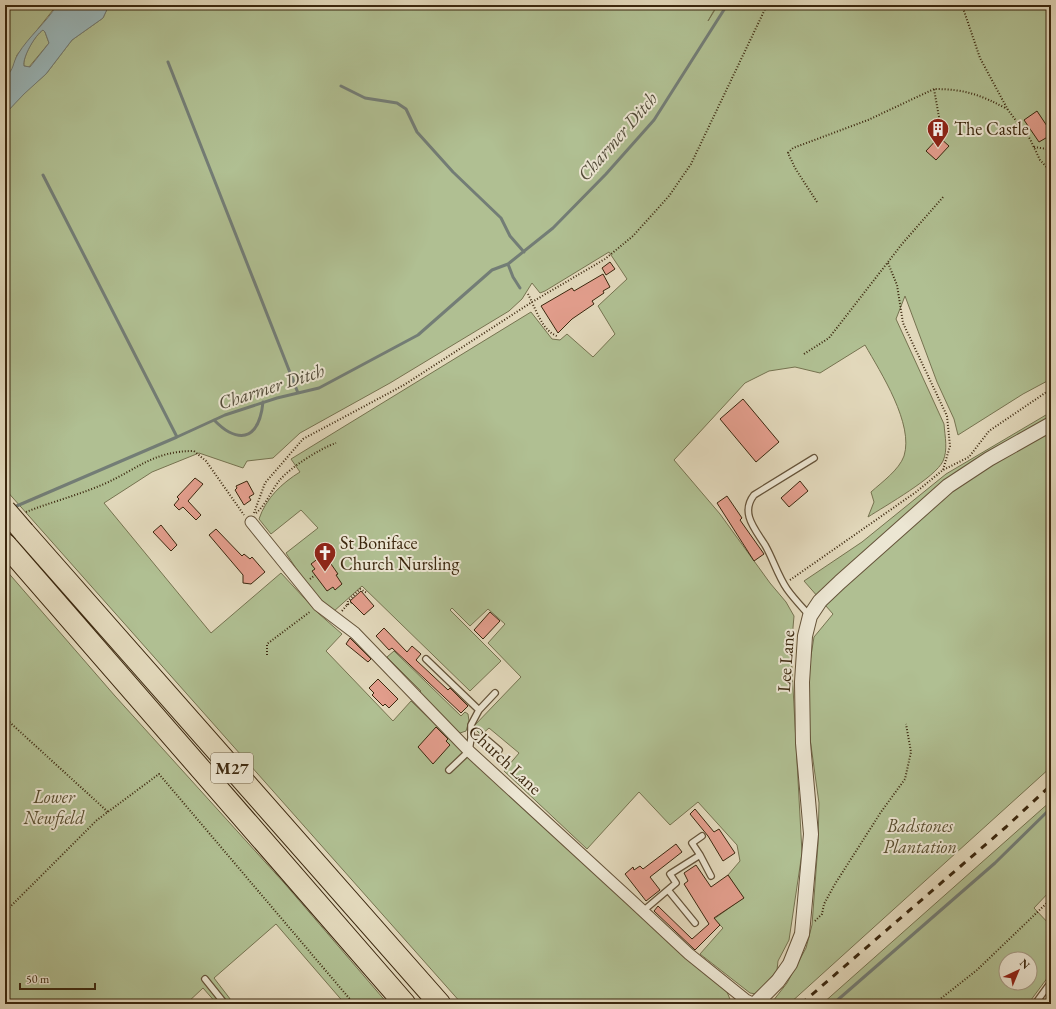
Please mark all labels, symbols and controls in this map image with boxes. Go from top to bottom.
water label: Charmer Ditch [572,87,663,186]
building icon: The Castle [925,116,951,149]
place label: The Castle [954,117,1029,140]
water label: Charmer Ditch [215,358,327,415]
place label: St Boniface Church Nursling [340,531,460,575]
church icon: St Boniface Church Nursling [312,540,338,573]
street label: Lee Lane [772,629,799,693]
street label: Church Lane [464,720,547,799]
road number: M27 [211,753,253,783]
park label: Lower Newfield [22,785,85,830]
park label: Badstones Plantation [883,814,957,858]
north arrow [998,951,1038,991]
text: N [1017,956,1033,972]
scale bar [20,965,95,991]
text: 50 m [26,971,50,987]

